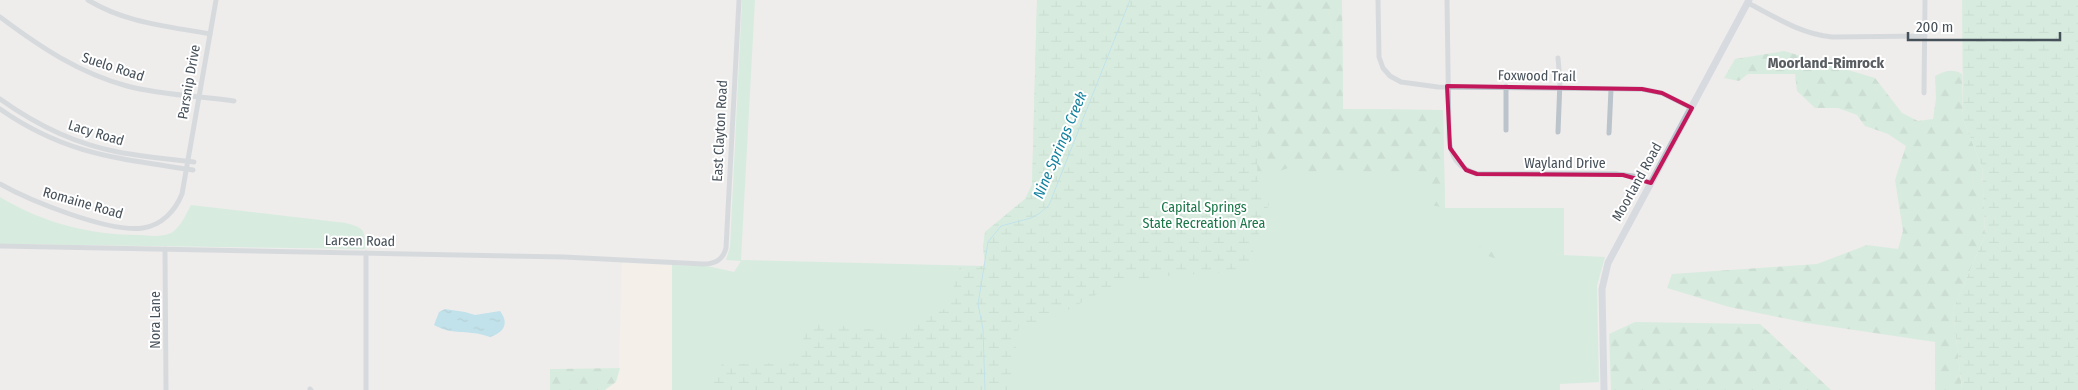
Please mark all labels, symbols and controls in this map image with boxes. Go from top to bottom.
scale bar [1908,10,2060,42]
text: 200 m [1916,18,1953,36]
street label: Parsnip Drive [174,43,204,121]
street label: Suelo Road [80,49,146,85]
district label: Moorland-Rimrock [1768,54,1885,72]
street label: Foxwood Trail [1498,67,1577,85]
street label: East Clayton Road [709,80,731,182]
water label: Nine Springs Creek [1029,88,1091,201]
street label: Lacy Road [66,116,126,150]
street label: Moorland Road [1608,140,1666,224]
street label: Wayland Drive [1524,155,1606,172]
street label: Romaine Road [41,183,125,223]
park label: Capital Springs State Recreation Area [1143,199,1266,232]
street label: Larsen Road [325,232,395,250]
street label: Nora Lane [147,291,164,349]

